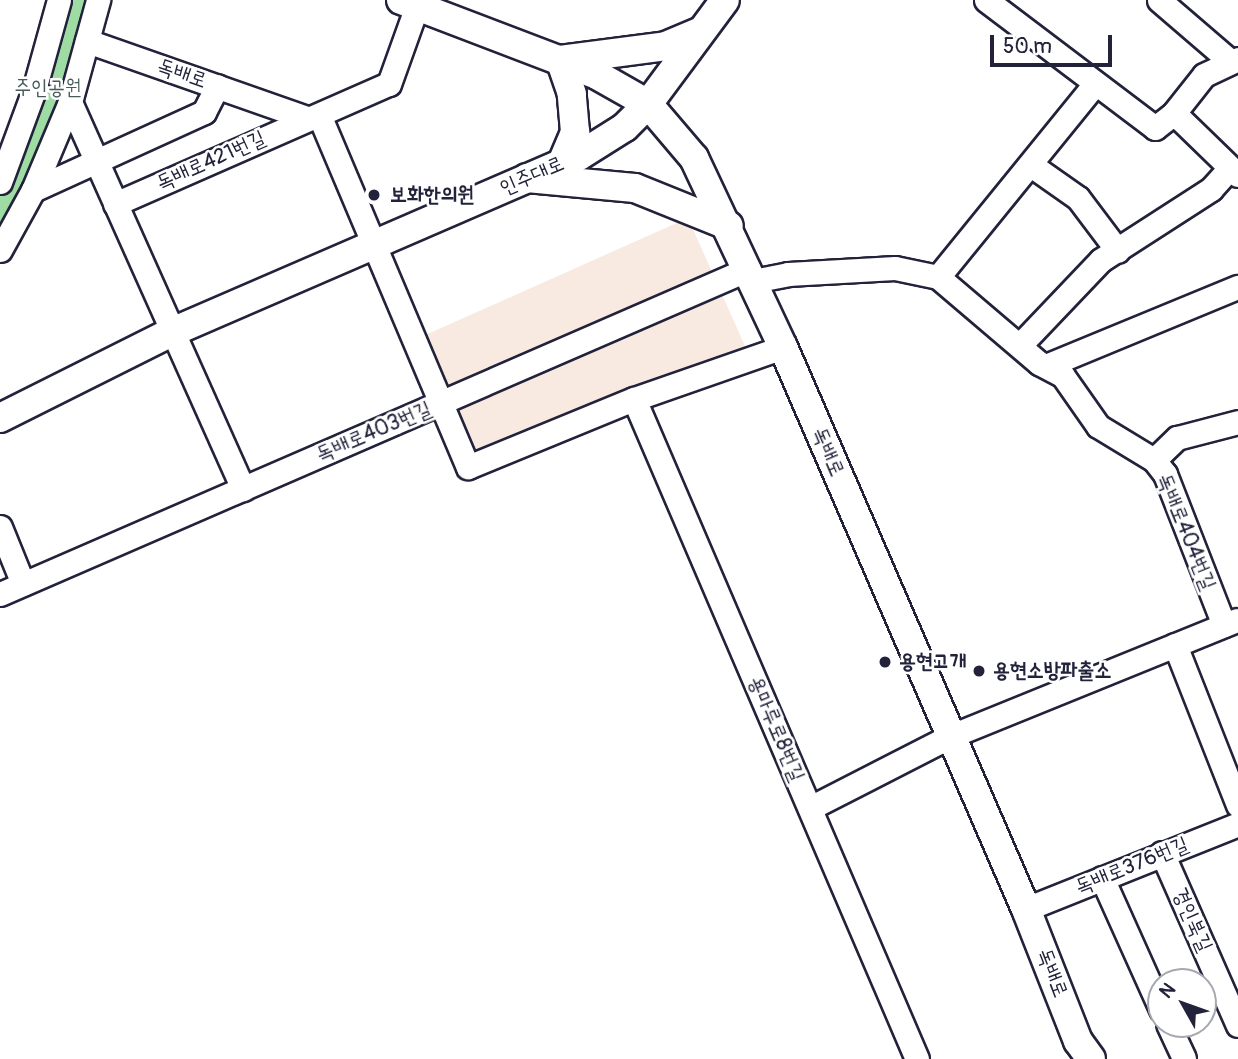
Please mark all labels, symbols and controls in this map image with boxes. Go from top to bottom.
scale bar [993,21,1116,65]
text: 50 m [1003,33,1052,60]
street label: 독배로 [154,54,210,94]
park label: 주인공원 [14,75,82,101]
street label: 독배로421번길 [153,126,269,196]
street label: 인주대로 [496,151,568,201]
place label: 보화한의원 [390,182,474,208]
marker: 보화한의원 [364,185,384,205]
street label: 독배로403번길 [313,396,435,468]
street label: 독배로 [806,424,850,480]
street label: 독배로404번길 [1151,470,1221,594]
place label: 용현고개 [899,649,967,675]
marker: 용현고개 [877,654,893,670]
place label: 용현소방파출소 [993,658,1111,684]
marker: 용현소방파출소 [971,663,987,679]
street label: 용마루로8번길 [743,673,809,785]
street label: 독배로376번길 [1072,832,1192,900]
street label: 경인북길 [1167,884,1217,956]
street label: 독배로 [1031,945,1073,1001]
north arrow [1147,968,1217,1038]
text: N [1154,978,1181,1003]

